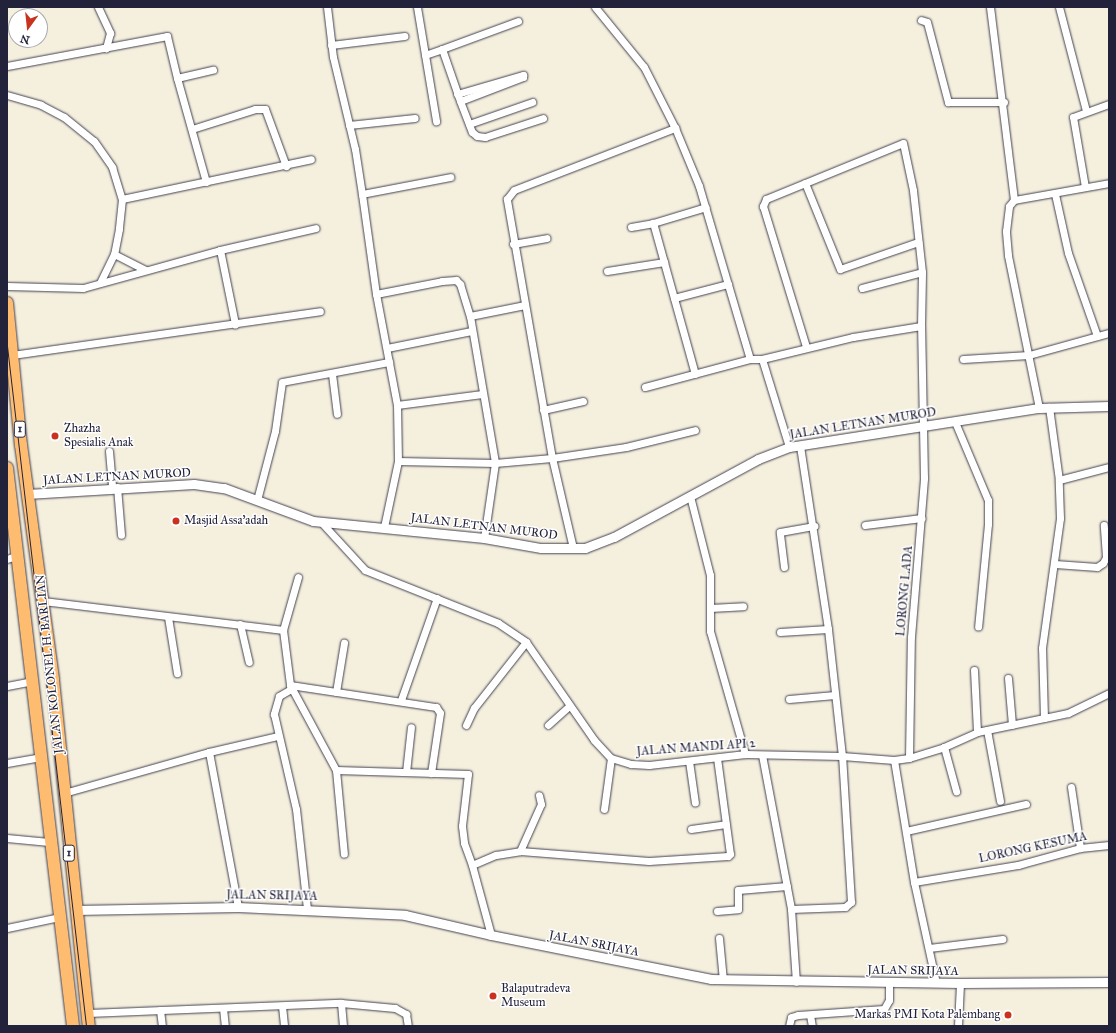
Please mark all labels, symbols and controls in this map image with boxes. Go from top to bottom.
north arrow [8,8,48,48]
text: N [19,32,31,47]
street label: JALAN LETNAN MUROD [789,405,937,443]
road number: 1 [13,420,27,438]
place label: Zhazha Spesialis Anak [64,422,133,450]
marker: Zhazha Spesialis Anak [49,430,61,442]
street label: JALAN LETNAN MUROD [43,466,191,488]
street label: JALAN LETNAN MUROD [410,511,558,543]
place label: Masjid Assa'adah [184,514,268,528]
marker: Masjid Assa'adah [171,516,181,526]
street label: LORONG LADA [894,545,916,637]
street label: JALAN KOLONEL H. BARLIAN [33,574,67,754]
street label: JALAN MANDI API 2 [636,737,756,759]
street label: LORONG KESUMA [978,829,1088,867]
road number: 1 [62,844,76,862]
street label: JALAN SRIJAYA [226,888,318,904]
street label: JALAN SRIJAYA [548,928,640,960]
street label: JALAN SRIJAYA [867,963,959,979]
place label: Balaputradeva Museum [501,982,570,1010]
marker: Balaputradeva Museum [488,991,498,1001]
place label: Markas PMI Kota Palembang [854,1008,1000,1022]
marker: Markas PMI Kota Palembang [1003,1010,1013,1020]

